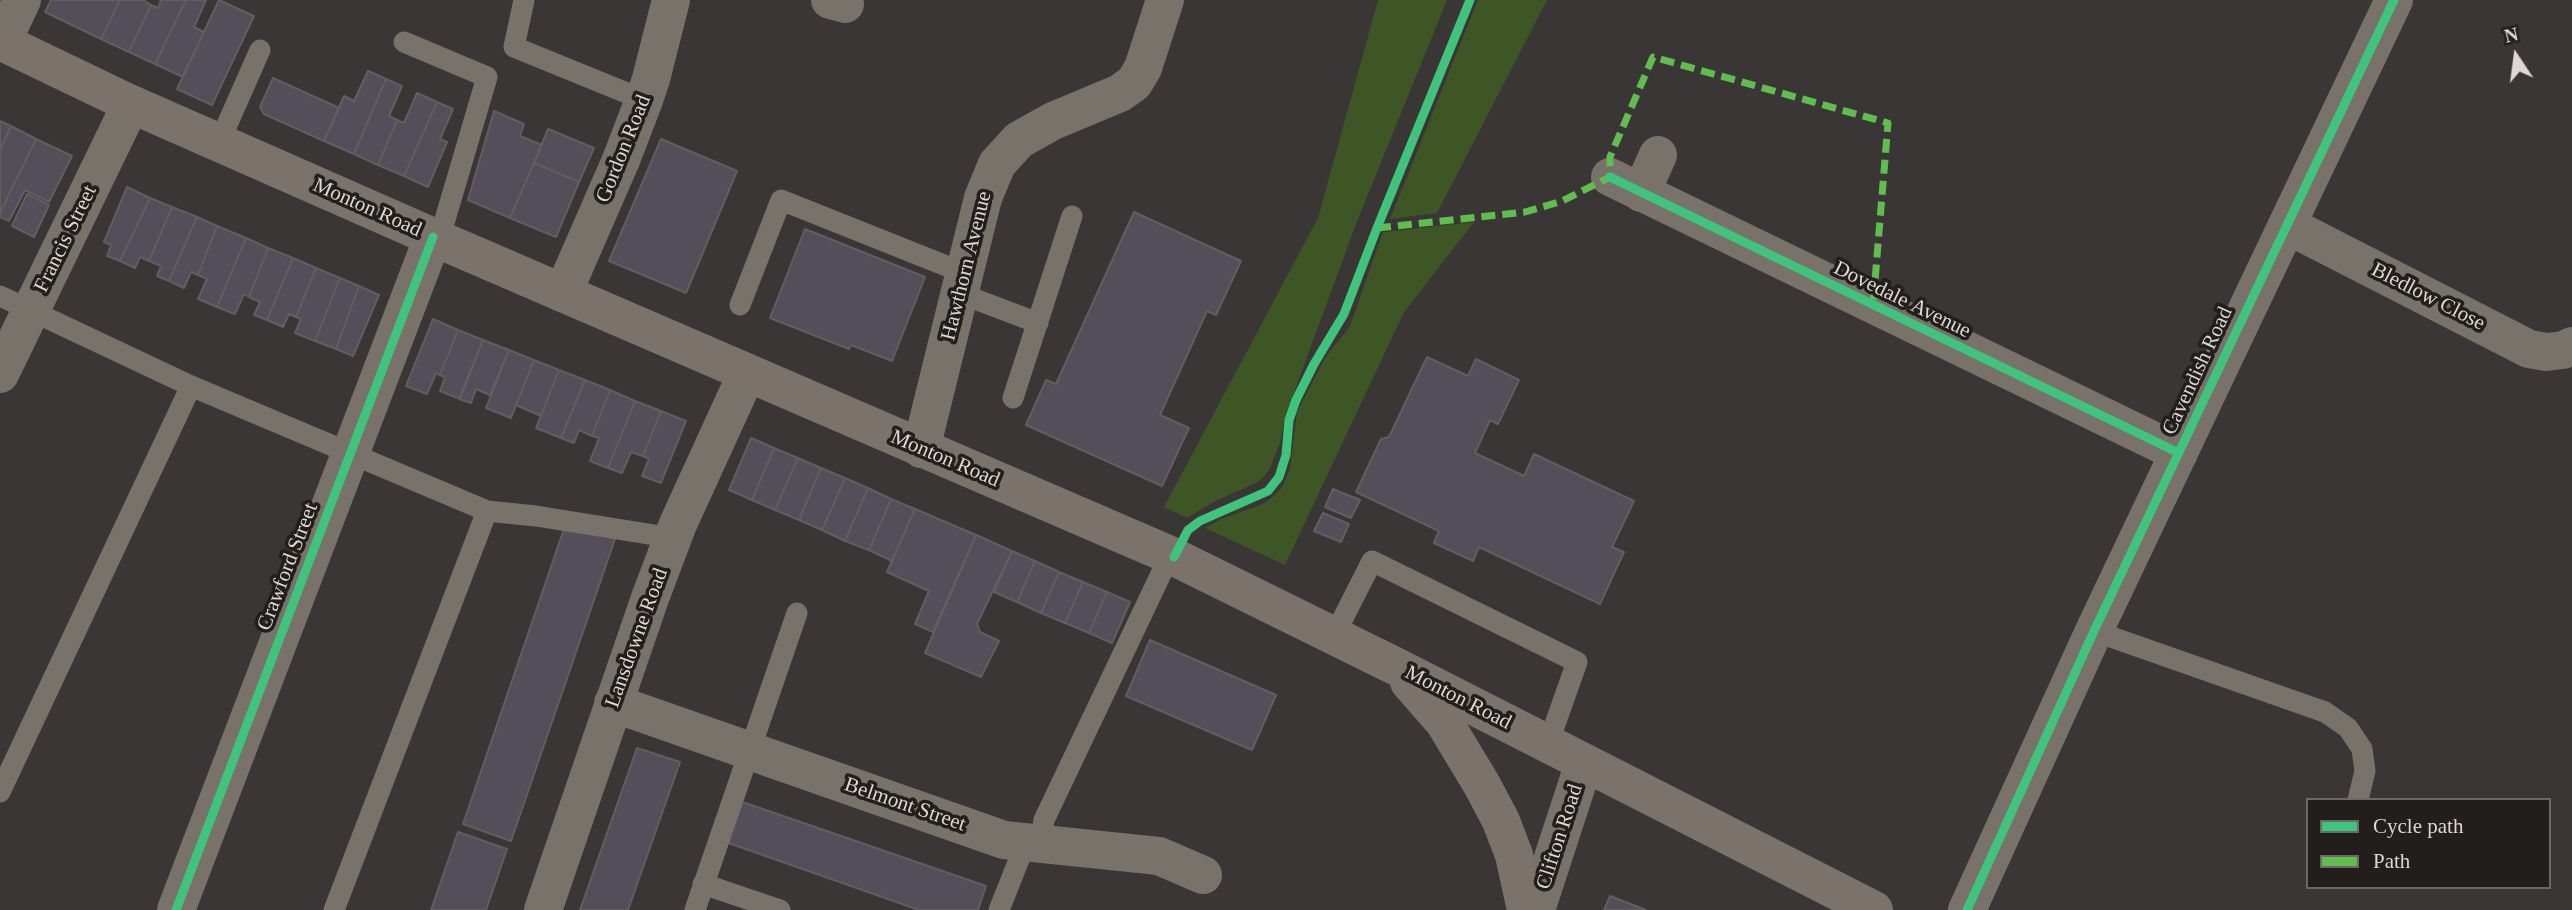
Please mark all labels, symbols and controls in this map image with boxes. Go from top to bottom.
north arrow [2481,21,2551,91]
text: N [2502,23,2520,47]
street label: Gordon Road [591,92,657,206]
street label: Monton Road [309,173,425,243]
street label: Francis Street [29,181,103,297]
street label: Hawthorn Avenue [936,189,998,343]
street label: Dovedale Avenue [1829,256,1975,344]
street label: Bledlow Close [2367,258,2489,336]
street label: Cavendish Road [2157,303,2239,439]
street label: Monton Road [887,425,1003,493]
street label: Crawford Street [252,500,324,634]
street label: Lansdowne Road [600,565,674,711]
street label: Monton Road [1401,660,1515,736]
street label: Belmont Street [841,772,969,838]
street label: Clifton Road [1531,781,1589,893]
legend [2306,798,2551,889]
text: Cycle path [2373,814,2463,838]
text: Path [2373,849,2410,873]

